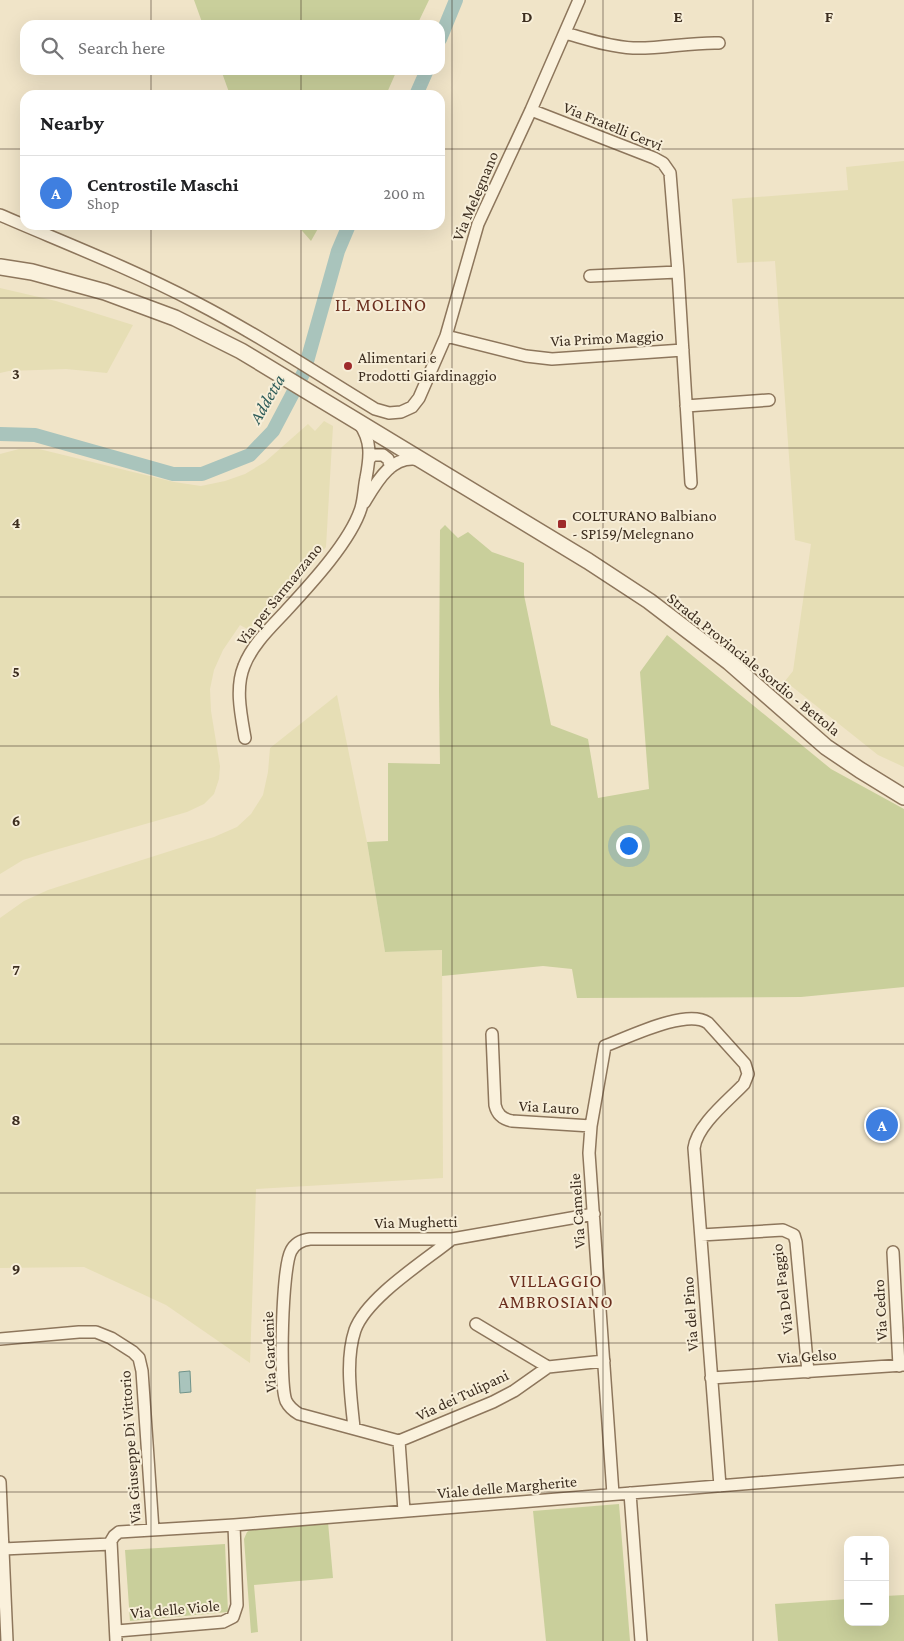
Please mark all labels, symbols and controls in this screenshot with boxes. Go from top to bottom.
text: D [521,8,533,25]
text: E [673,8,683,25]
text: F [825,8,834,25]
search box [20,20,445,75]
icon: search [38,34,66,62]
text: Search here [78,37,165,58]
street label: Via Fratelli Cervi [561,98,665,154]
text: Nearby [40,111,104,135]
street label: Via Melegnano [449,149,502,244]
text: Centrostile Maschi [87,174,239,195]
text: A [51,185,61,202]
text: 200 m [383,185,425,202]
text: Shop [87,195,119,212]
district label: IL MOLINO [335,295,427,315]
street label: Via Primo Maggio [550,327,664,350]
place label: Alimentari e Prodotti Giardinaggio [358,349,497,385]
marker: Alimentari e Prodotti Giardinaggio [342,360,354,372]
text: 3 [12,365,20,382]
water label: Addetta [245,371,289,428]
place label: COLTURANO Balbiano - SP159/Melegnano [572,507,717,543]
text: 4 [12,514,21,531]
marker: COLTURANO Balbiano - SP159/Melegnano [556,518,568,530]
street label: Via per Sarmazzano [233,540,326,649]
street label: Strada Provinciale Sordio - Bettola [664,589,844,739]
text: 5 [12,663,20,680]
text: 6 [12,812,20,829]
your location [616,833,642,859]
text: 7 [12,961,20,978]
street label: Via Lauro [518,1097,580,1117]
pin: A [866,1106,898,1144]
text: 8 [11,1111,21,1128]
street label: Via Camelie [566,1173,588,1249]
street label: Via Mughetti [374,1213,458,1232]
street label: Via Del Faggio [768,1243,797,1335]
text: 9 [12,1260,20,1277]
district label: VILLAGGIO AMBROSIANO [499,1271,613,1312]
street label: Via del Pino [679,1276,701,1352]
street label: Via Cedro [870,1279,890,1341]
street label: Via Gardenie [259,1311,279,1393]
street label: Via Gelso [777,1345,837,1367]
street label: Via dei Tulipani [413,1366,511,1425]
street label: Via Giuseppe Di Vittorio [116,1370,145,1524]
street label: Viale delle Margherite [436,1472,578,1503]
map controls [844,1536,889,1626]
button: + [844,1536,889,1581]
button: − [844,1581,889,1626]
street label: Via delle Viole [130,1597,220,1621]

